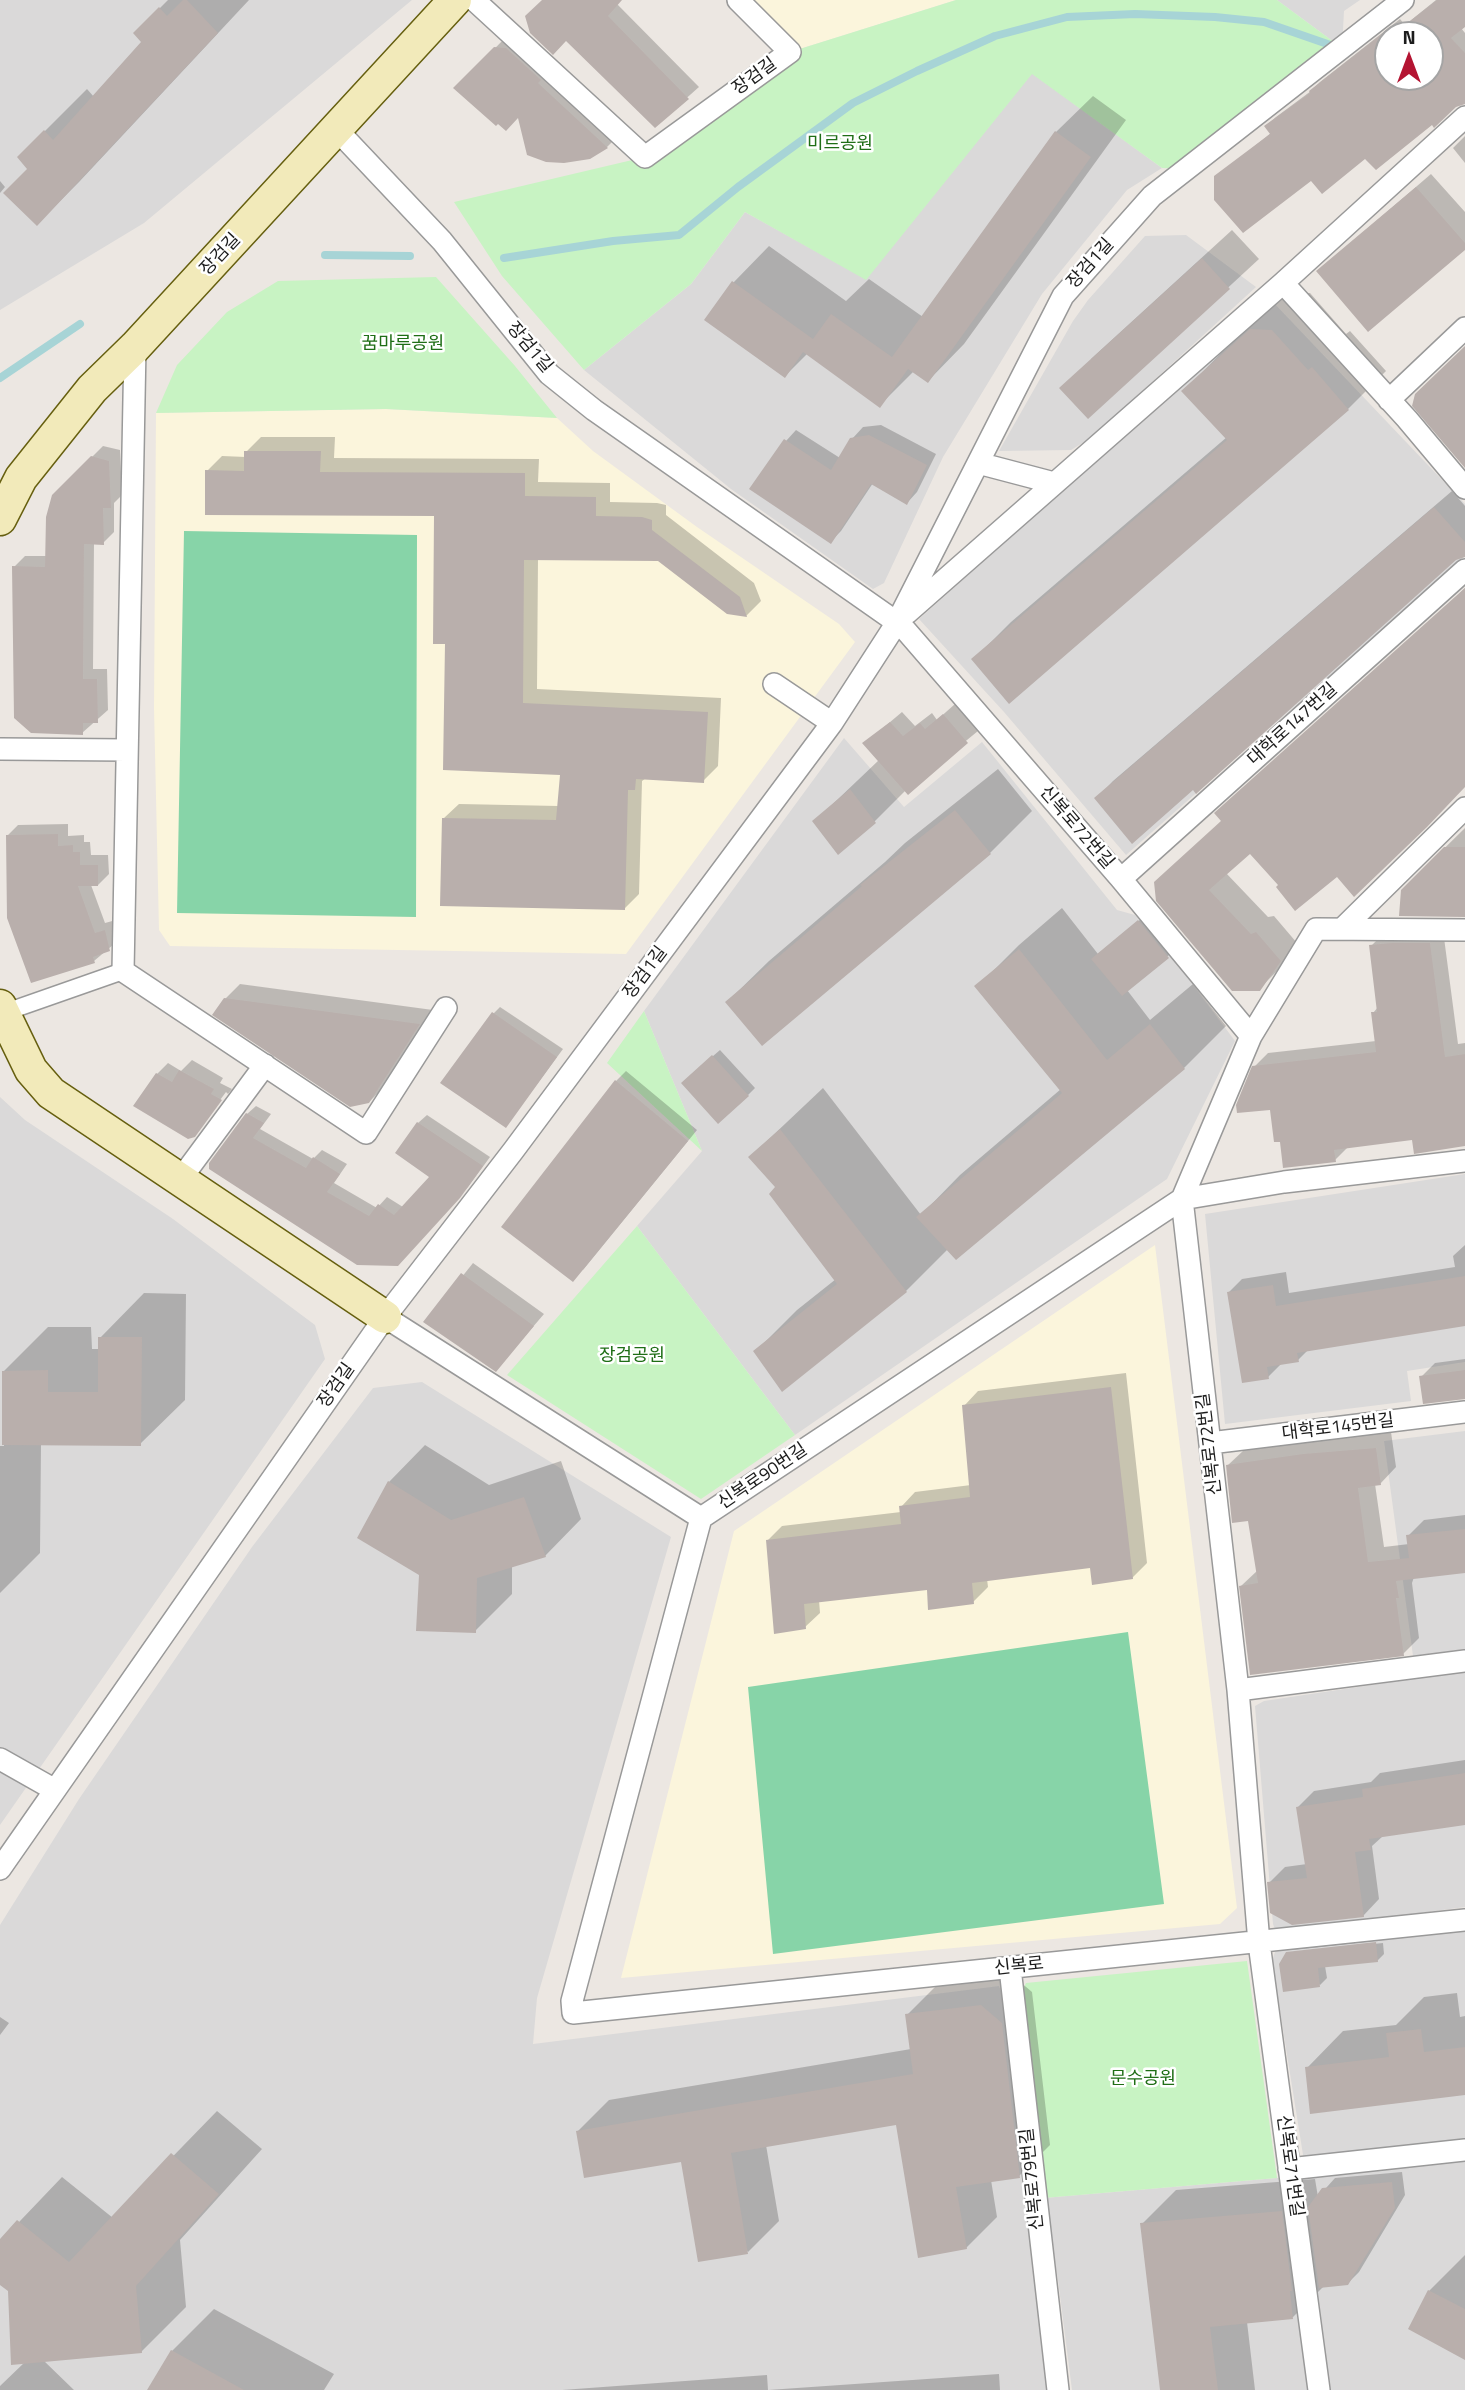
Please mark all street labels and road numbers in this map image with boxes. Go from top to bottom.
street label: 장검길 [729,54,781,100]
street label: 장검길 [196,229,246,281]
street label: 장검1길 [1063,235,1119,293]
street label: 장검1길 [502,318,556,378]
street label: 대학로147번길 [1244,679,1342,771]
street label: 신복로72번길 [1034,782,1118,874]
street label: 장검1길 [619,943,673,1003]
street label: 장검길 [314,1359,360,1413]
street label: 신복로72번길 [1193,1392,1227,1496]
street label: 대학로145번길 [1281,1410,1395,1446]
street label: 신복로90번길 [714,1439,812,1515]
street label: 신복로 [993,1954,1045,1980]
street label: 신복로71번길 [1271,2114,1307,2218]
street label: 신복로79번길 [1017,2127,1049,2231]

